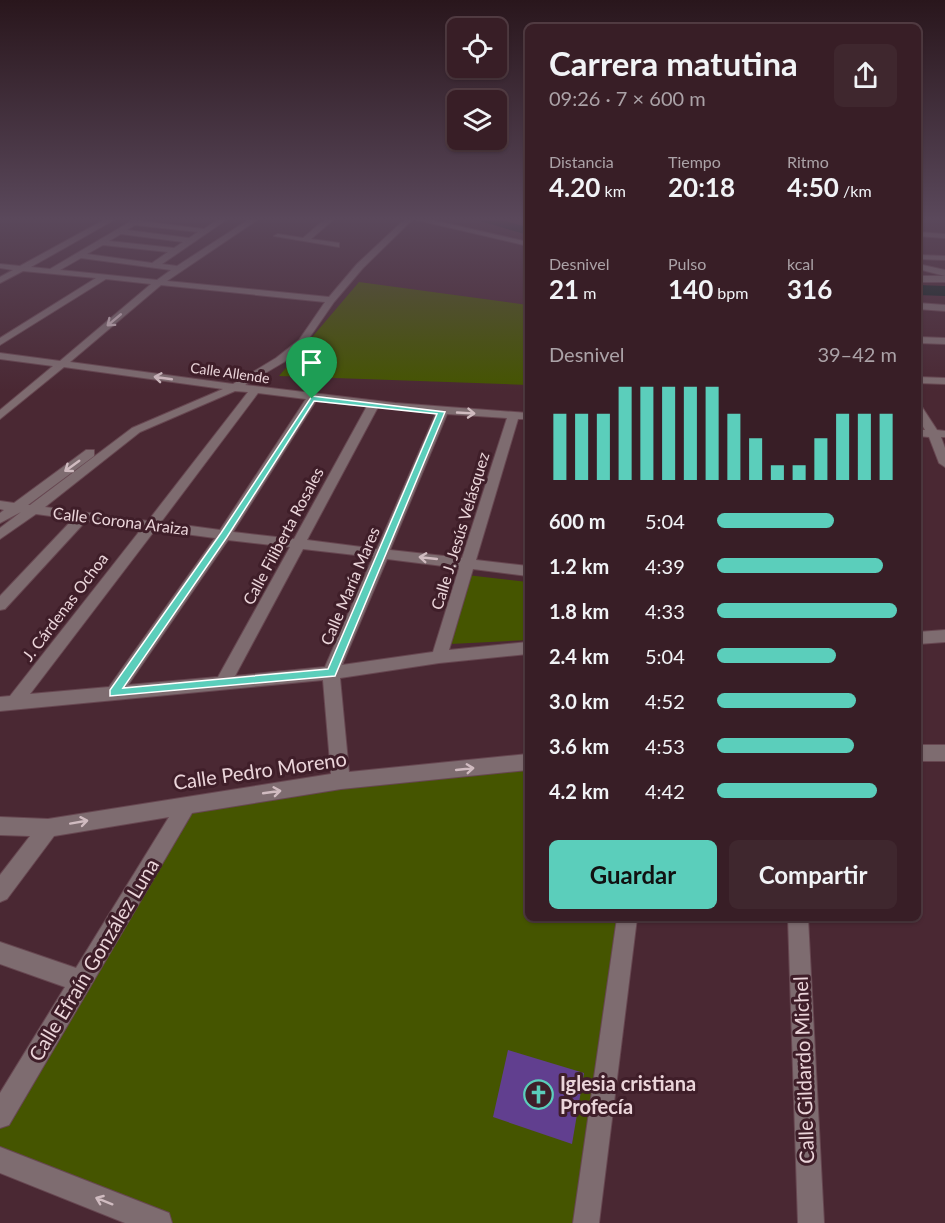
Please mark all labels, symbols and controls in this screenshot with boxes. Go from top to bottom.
map controls [447,18,507,150]
button: locate [447,18,507,78]
text: Carrera matutina [549,43,798,83]
button: share [834,44,897,107]
text: 09:26 · 7 × 600 m [549,86,706,110]
button: layers [447,90,507,150]
text: Distancia [549,152,614,171]
text: Tiempo [668,152,721,171]
text: Ritmo [787,152,829,171]
text: 4.20 [549,171,600,203]
text: 20:18 [668,171,735,203]
text: 4:50 [787,171,839,203]
text: km [600,181,626,200]
text: /km [839,181,872,200]
text: Desnivel [549,254,609,273]
text: Pulso [668,254,706,273]
text: kcal [787,254,814,273]
text: 21 [549,273,579,305]
text: 140 [668,273,713,305]
text: 316 [787,273,832,305]
text: m [579,283,596,302]
text: bpm [713,283,748,302]
one-way arrow [107,313,122,327]
pin [286,337,337,399]
text: Desnivel [549,342,625,366]
text: 39–42 m [817,342,897,366]
icon: arrive [295,346,328,379]
street label: Calle Allende [189,359,271,386]
one-way arrow [153,373,173,384]
one-way arrow [456,408,476,419]
street label: Calle J. Jesús Velásquez [426,450,493,612]
one-way arrow [64,460,80,472]
street label: Calle Filiberta Rosales [238,464,327,608]
street label: Calle Corona Araiza [52,503,190,538]
text: 600 m [549,509,605,533]
text: 5:04 [645,509,685,533]
street label: Calle María Mares [316,524,383,648]
street label: J. Cárdenas Ochoa [18,549,111,664]
one-way arrow [419,552,439,563]
text: 1.2 km [549,554,609,578]
text: 4:39 [645,554,685,578]
text: 1.8 km [549,599,609,623]
text: 4:33 [645,599,685,623]
text: 2.4 km [549,644,609,668]
text: 5:04 [645,644,685,668]
text: 3.0 km [549,689,609,713]
text: 4:52 [645,689,685,713]
text: 3.6 km [549,734,609,758]
text: 4:53 [645,734,685,758]
street label: Calle Pedro Moreno [172,746,348,794]
one-way arrow [455,763,475,774]
text: 4.2 km [549,779,609,803]
text: 4:42 [645,779,685,803]
one-way arrow [261,786,281,797]
one-way arrow [69,817,88,828]
button: Guardar [549,840,717,909]
button: Compartir [729,840,897,909]
street label: Calle Efraín González Luna [23,854,163,1065]
street label: Calle Gildardo Michel [788,976,818,1164]
place label: Iglesia cristiana Profecía [560,1071,696,1118]
church icon: Iglesia cristiana Profecía [523,1079,555,1111]
one-way arrow [96,1195,114,1206]

